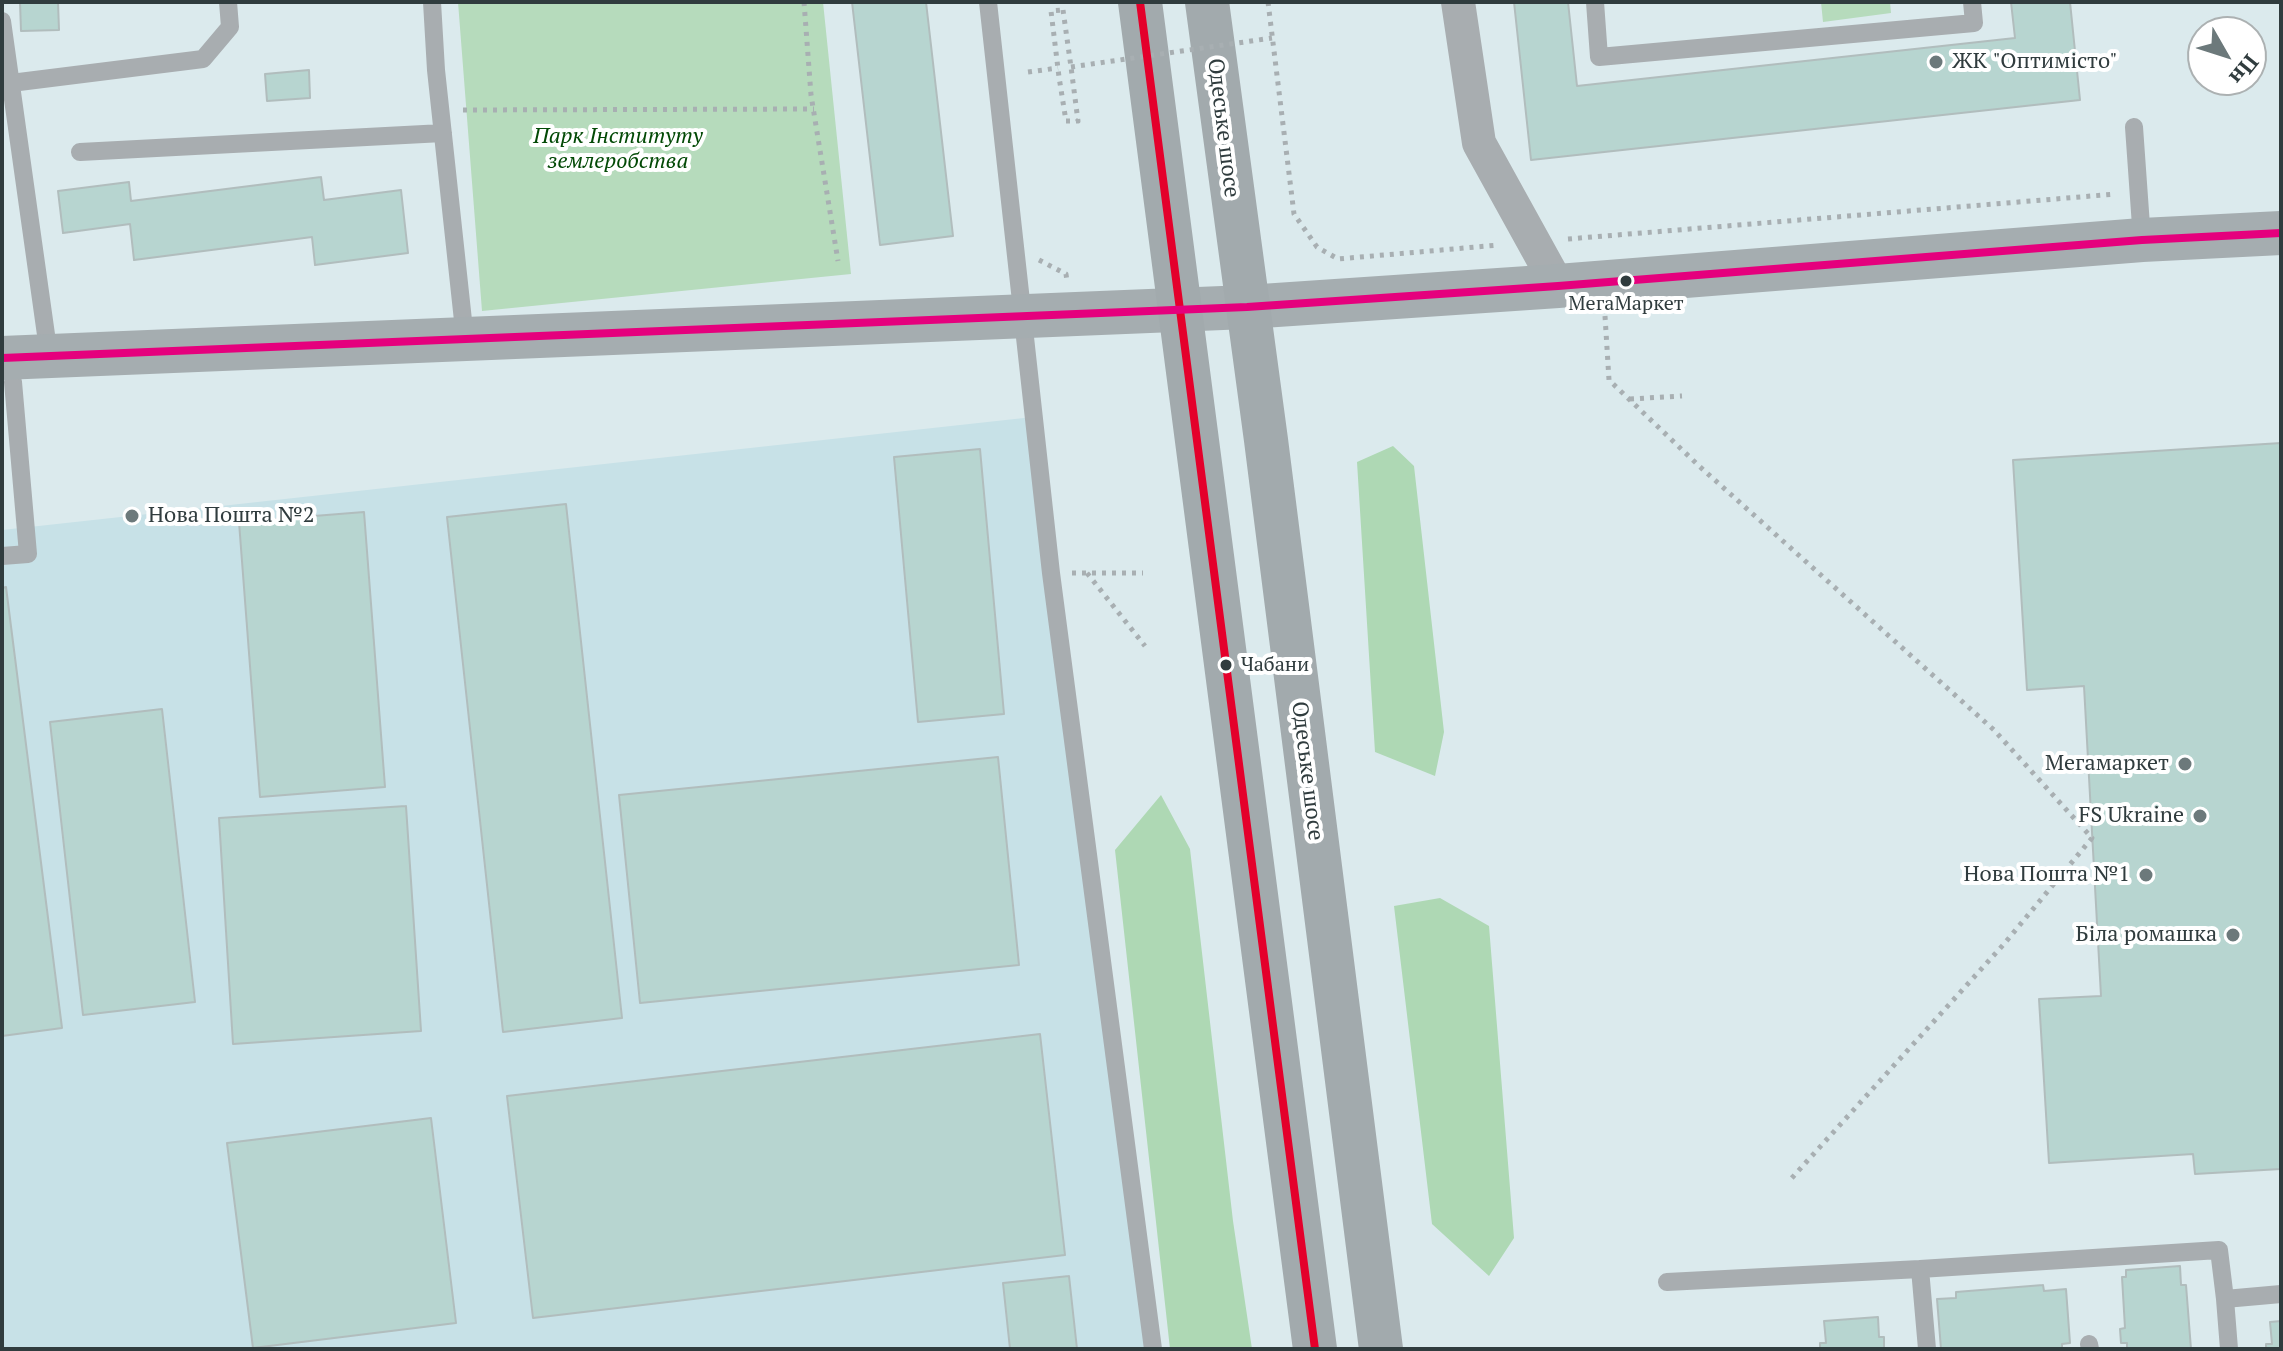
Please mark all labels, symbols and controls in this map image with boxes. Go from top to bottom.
north arrow [2187,16,2267,96]
place label: ЖК "Оптимісто" [1952,49,2118,75]
text: Пн [2223,49,2266,91]
marker: ЖК "Оптимісто" [1927,53,1945,71]
street label: Одеське шосе [1201,57,1245,199]
park label: Парк Інституту землеробства [533,124,703,176]
marker: МегаМаркет [1618,273,1634,289]
place label: МегаМаркет [1568,292,1684,316]
place label: Нова Пошта №2 [148,503,314,529]
marker: Нова Пошта №2 [123,507,141,525]
place label: Чабани [1241,653,1309,677]
marker: Чабани [1218,657,1234,673]
street label: Одеське шосе [1285,700,1329,842]
place label: Мегамаркет [2045,751,2169,777]
marker: Мегамаркет [2176,755,2194,773]
place label: FS Ukraine [2078,803,2184,829]
marker: FS Ukraine [2191,807,2209,825]
place label: Нова Пошта №1 [1964,862,2130,888]
marker: Нова Пошта №1 [2137,866,2155,884]
place label: Біла ромашка [2076,922,2217,948]
marker: Біла ромашка [2224,926,2242,944]

